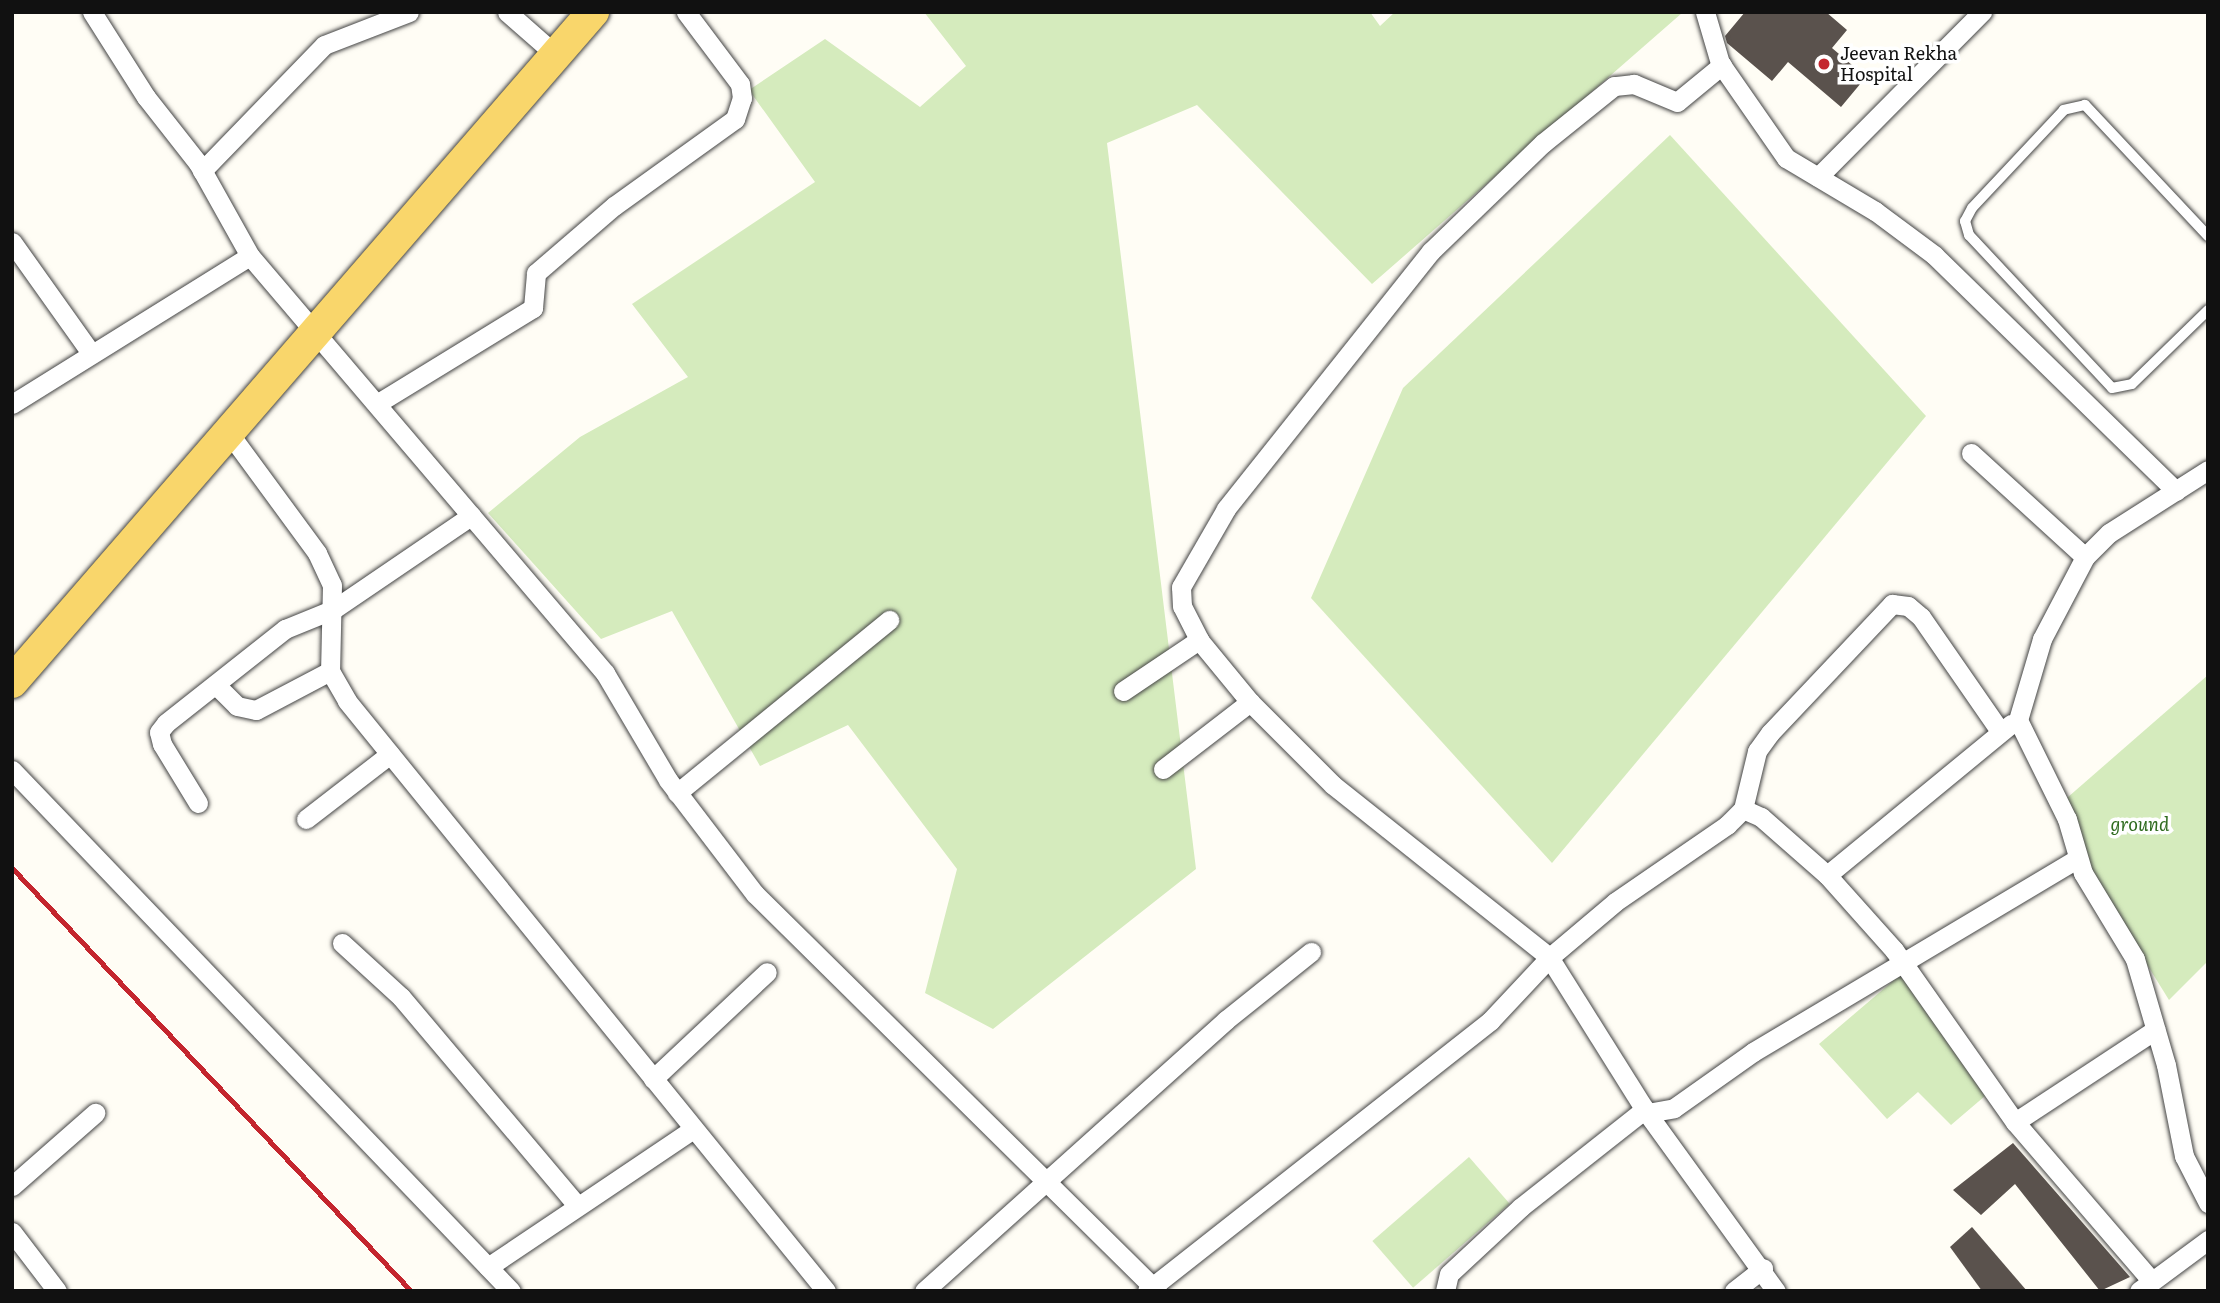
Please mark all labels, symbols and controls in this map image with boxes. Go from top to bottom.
place label: Jeevan Rekha Hospital [1840,43,1957,86]
marker: Jeevan Rekha Hospital [1814,54,1834,74]
park label: ground [2111,813,2169,835]

